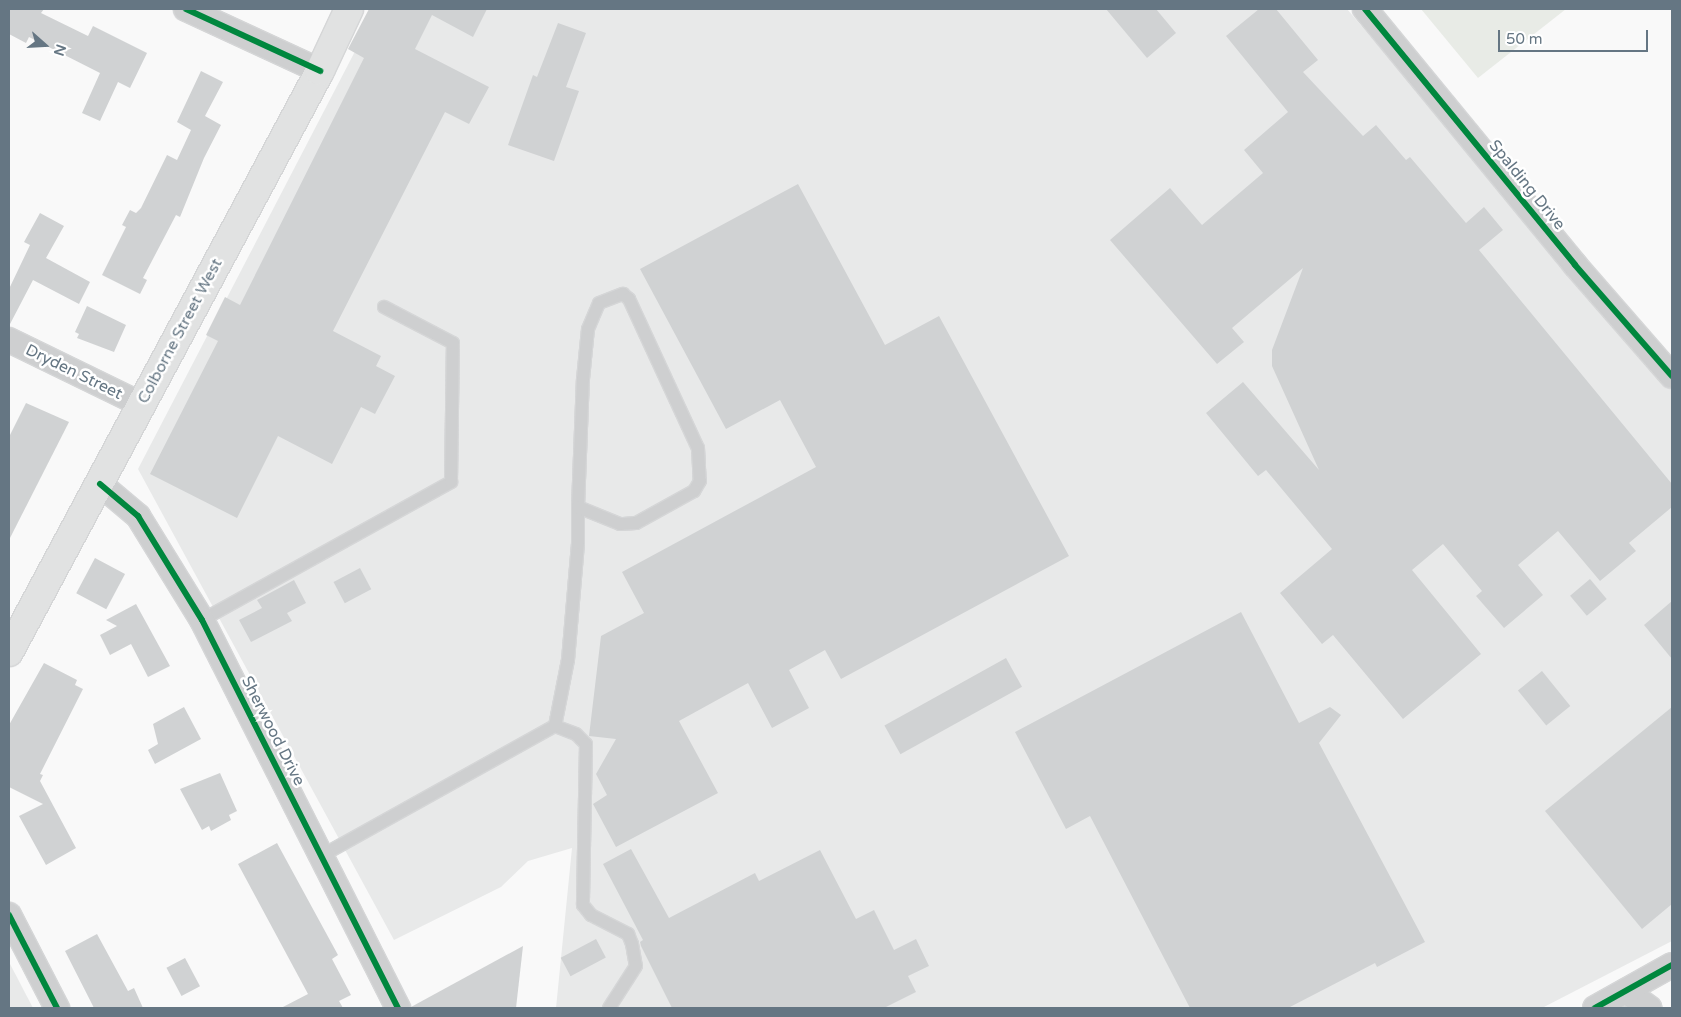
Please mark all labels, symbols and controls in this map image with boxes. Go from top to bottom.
north arrow [20,20,70,70]
scale bar [1501,20,1651,52]
text: 50 m [1506,30,1543,48]
text: N [50,42,70,58]
street label: Spalding Drive [1485,136,1569,234]
street label: Colborne Street West [134,255,226,407]
street label: Dryden Street [22,340,126,404]
street label: Sherwood Drive [237,673,309,789]

